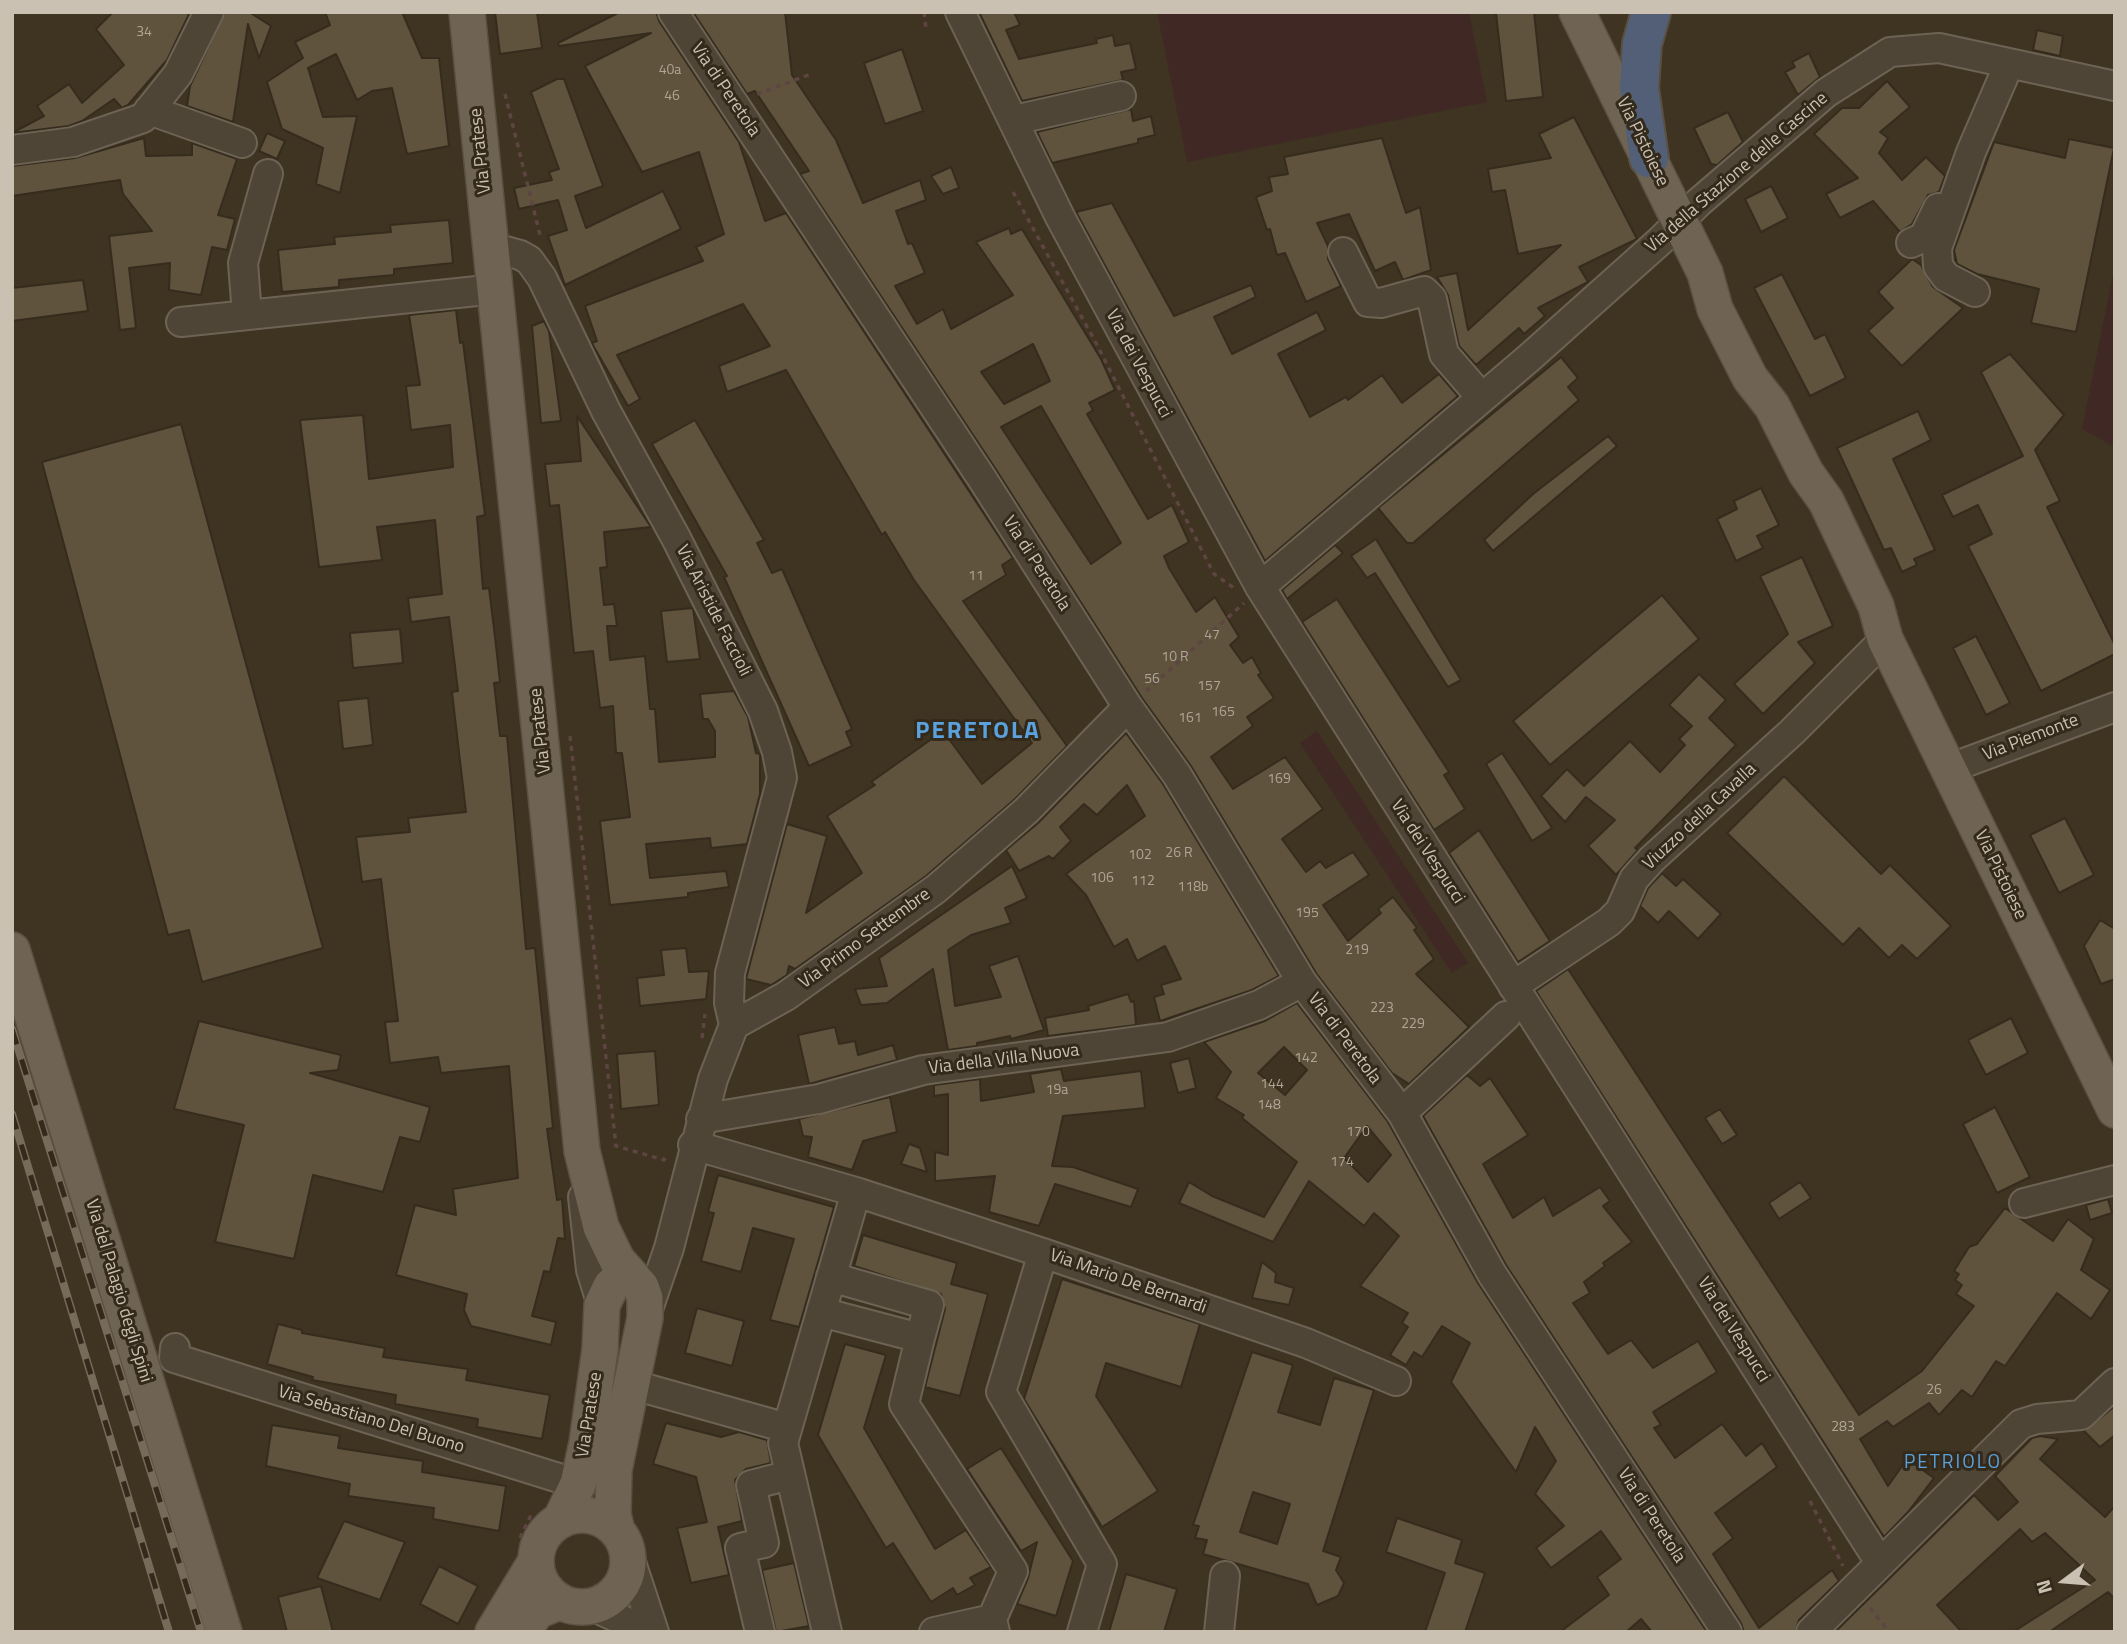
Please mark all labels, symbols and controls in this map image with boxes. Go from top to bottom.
house number: 34 [136,25,152,41]
street label: Via di Peretola [686,39,764,141]
house number: 40a [659,63,681,79]
street label: Via della Stazione delle Cascine [1642,88,1832,258]
house number: 46 [664,89,680,105]
street label: Via Pistoiese [1611,94,1673,190]
street label: Via Pratese [466,107,496,195]
street label: Via dei Vespucci [1100,306,1176,422]
street label: Via di Peretola [997,513,1075,615]
street label: Via Aristide Faccioli [671,542,755,680]
house number: 11 [968,569,984,585]
house number: 47 [1204,628,1220,644]
house number: 10 R [1161,650,1189,666]
house number: 56 [1144,672,1160,688]
house number: 157 [1197,679,1221,695]
street label: Via Pratese [526,687,556,775]
house number: 165 [1211,705,1235,721]
street label: Via Piemonte [1980,710,2082,766]
house number: 161 [1178,711,1202,727]
district label: PERETOLA [916,718,1040,746]
street label: Viuzzo della Cavalla [1639,759,1761,875]
house number: 169 [1267,772,1291,788]
street label: Via dei Vespucci [1385,796,1469,908]
street label: Via Pistoiese [1969,827,2031,923]
house number: 26 R [1165,846,1193,862]
house number: 102 [1128,848,1152,864]
house number: 106 [1090,871,1114,887]
house number: 112 [1131,874,1155,890]
house number: 118b [1178,880,1208,896]
street label: Via Primo Settembre [795,884,935,994]
house number: 195 [1295,906,1319,922]
house number: 219 [1345,943,1369,959]
street label: Via di Peretola [1303,989,1385,1089]
house number: 223 [1370,1001,1394,1017]
house number: 229 [1401,1017,1425,1033]
street label: Via della Villa Nuova [927,1040,1081,1080]
house number: 142 [1294,1051,1318,1067]
house number: 144 [1260,1077,1284,1093]
house number: 19a [1046,1083,1068,1099]
house number: 148 [1257,1098,1281,1114]
house number: 170 [1346,1125,1370,1141]
house number: 174 [1330,1155,1354,1171]
street label: Via del Palagio degli Spini [80,1197,156,1385]
street label: Via Mario De Bernardi [1047,1245,1209,1319]
street label: Via dei Vespucci [1692,1273,1774,1387]
street label: Via Pratese [573,1371,607,1459]
street label: Via Sebastiano Del Buono [275,1381,467,1459]
house number: 26 [1926,1383,1942,1399]
house number: 283 [1831,1420,1855,1436]
district label: PETRIOLO [1905,1452,2001,1474]
street label: Via di Peretola [1612,1465,1690,1567]
north arrow [2029,1546,2099,1616]
text: N [2028,1577,2059,1597]

